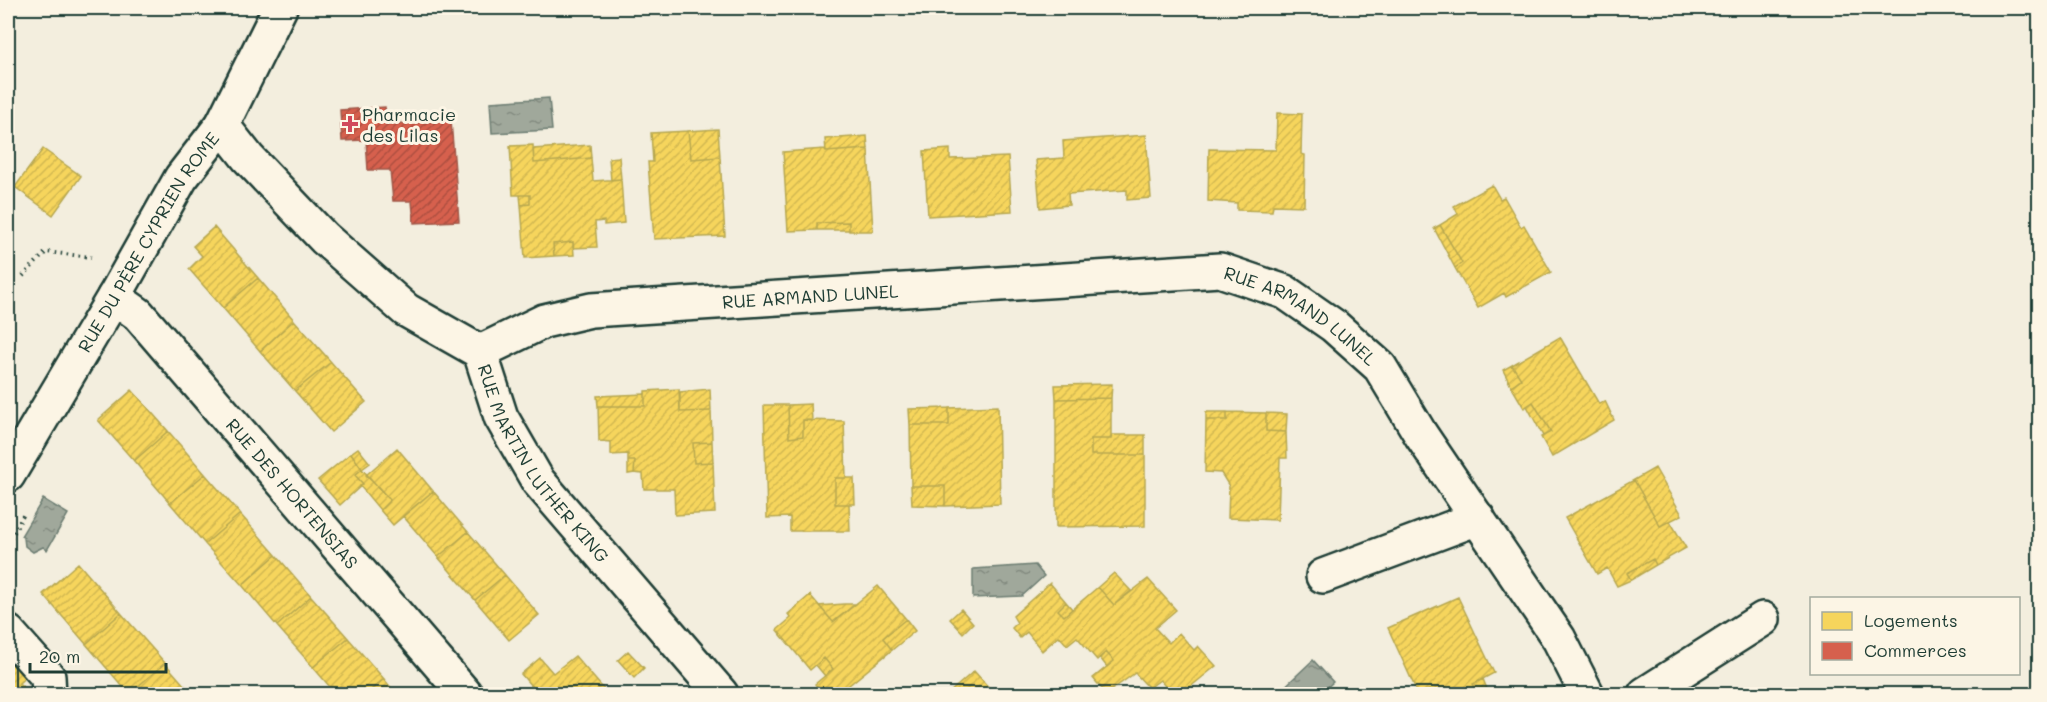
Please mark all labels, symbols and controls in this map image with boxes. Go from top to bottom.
place label: Pharmacie des Lilas [362,102,456,147]
marker: Pharmacie des Lilas [343,117,357,131]
street label: RUE DU PÈRE CYPRIEN ROME [72,127,224,356]
street label: RUE ARMAND LUNEL [1221,260,1382,371]
street label: RUE ARMAND LUNEL [721,278,900,314]
street label: RUE MARTIN LUTHER KING [473,361,615,567]
street label: RUE DES HORTENSIAS [221,413,364,574]
legend [1810,597,2020,675]
text: Logements [1864,608,1958,632]
scale bar [30,636,166,674]
text: Commerces [1864,638,1967,662]
text: 20 m [39,644,80,668]

